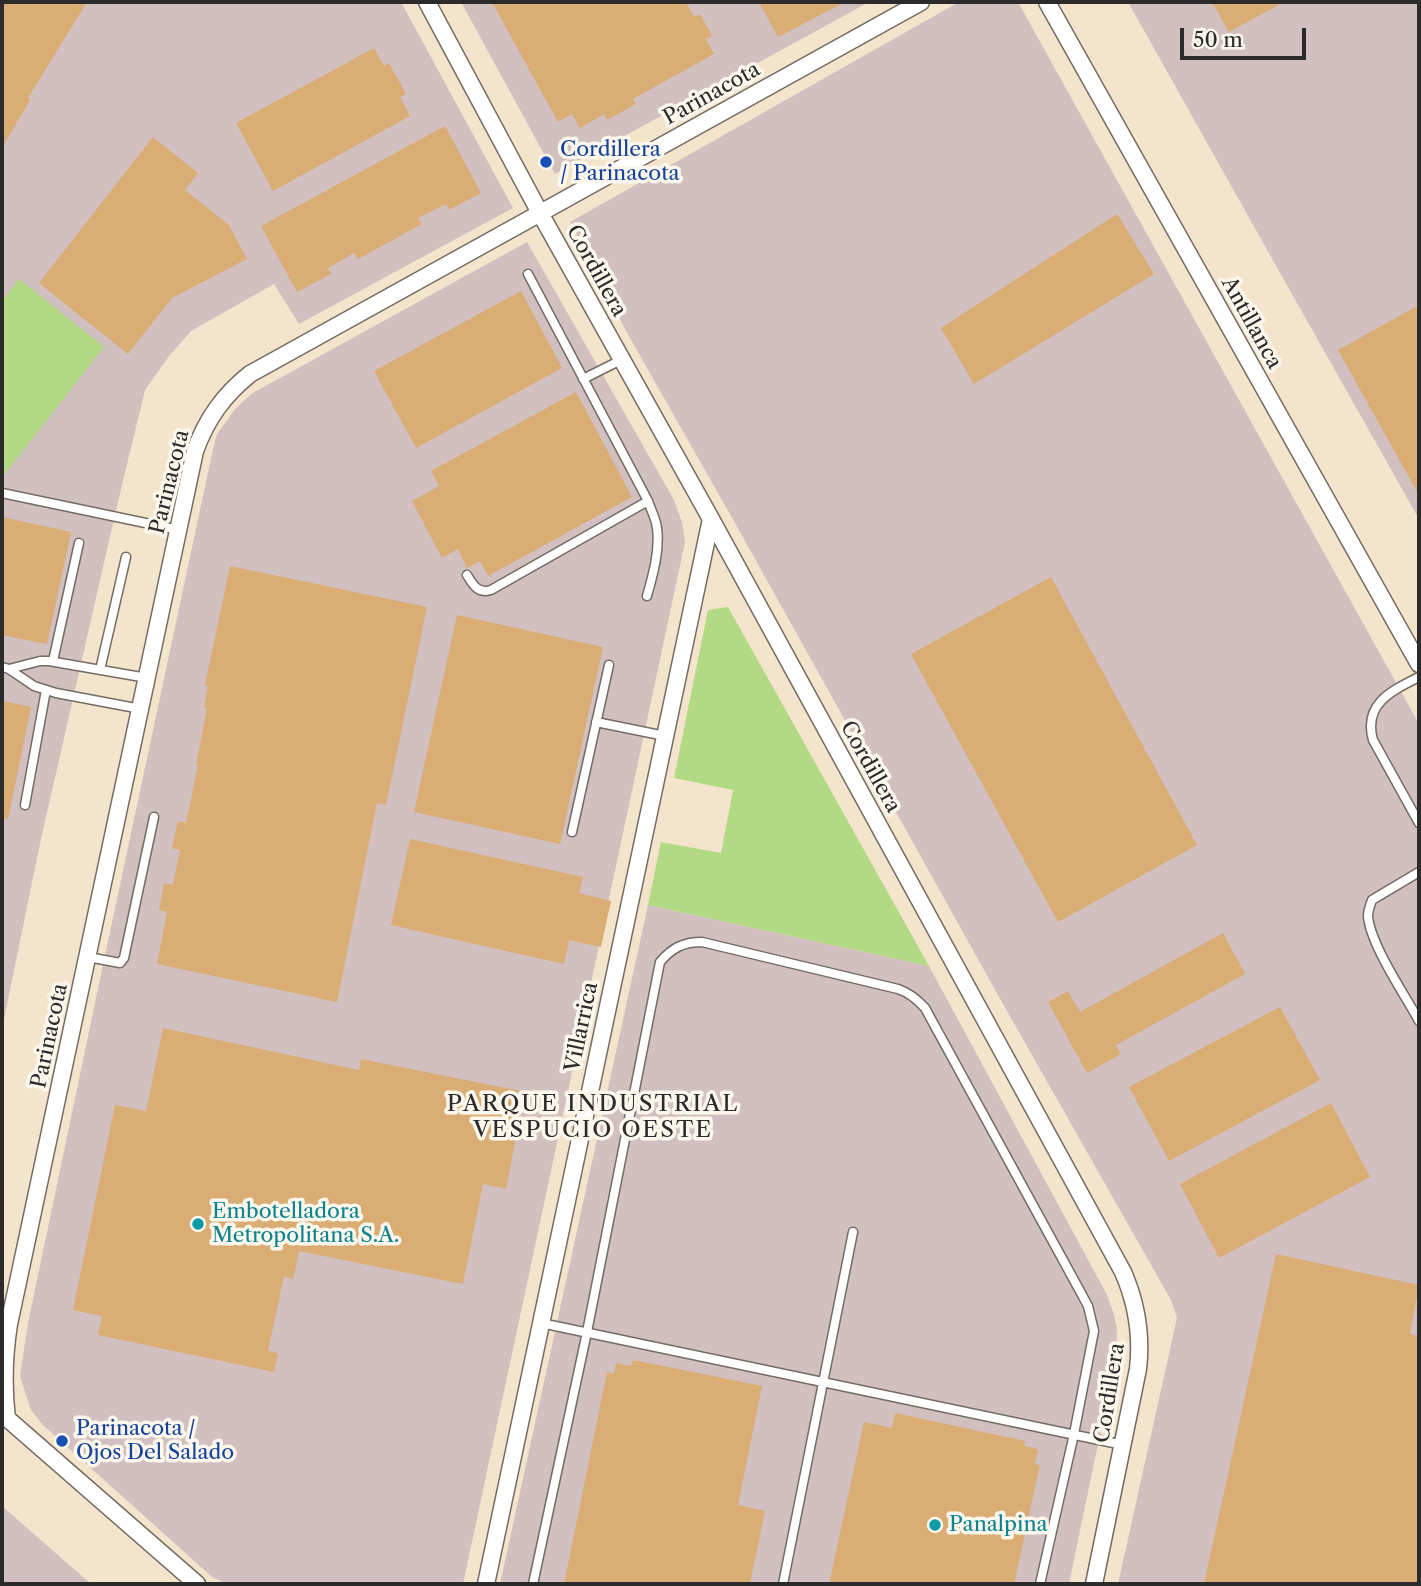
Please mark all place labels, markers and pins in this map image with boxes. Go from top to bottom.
place label: Cordillera / Parinacota [560,137,680,187]
marker: Cordillera / Parinacota [538,154,554,170]
place label: Embotelladora Metropolitana S.A. [212,1199,399,1249]
marker: Embotelladora Metropolitana S.A. [190,1216,206,1232]
place label: Parinacota / Ojos Del Salado [76,1416,234,1466]
marker: Parinacota / Ojos Del Salado [54,1433,70,1449]
place label: Panalpina [949,1512,1048,1538]
marker: Panalpina [927,1517,943,1533]

